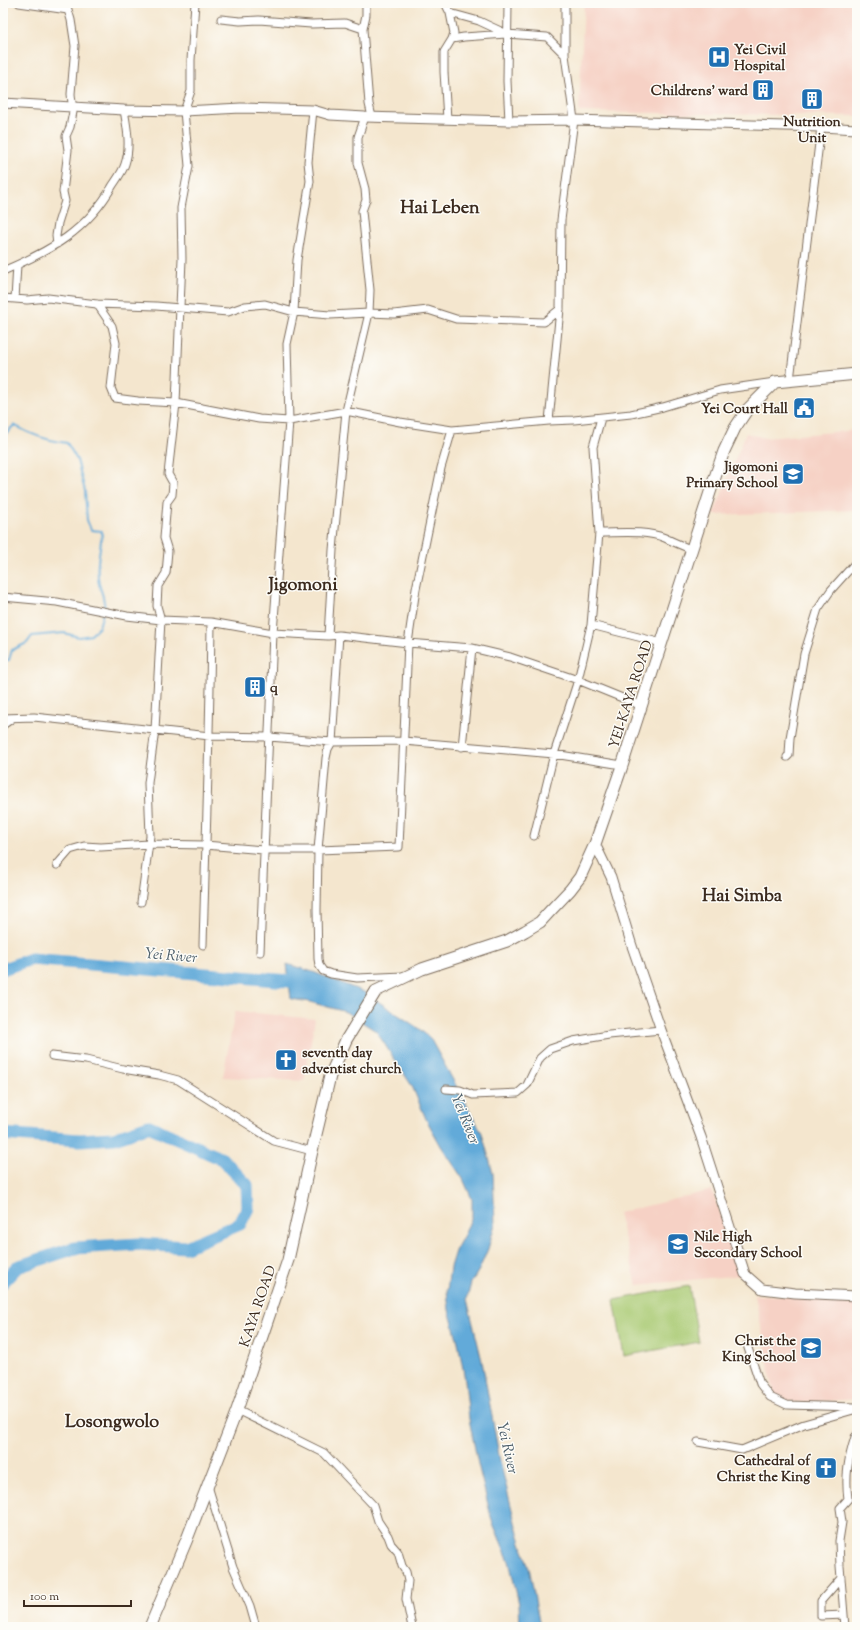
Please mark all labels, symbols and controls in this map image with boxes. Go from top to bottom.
place label: Yei Civil Hospital [734,41,786,77]
hospital icon: Yei Civil Hospital [706,44,732,70]
building icon: Childrens' ward [750,77,776,103]
place label: Childrens' ward [651,82,748,102]
building icon: Nutrition Unit [799,86,825,112]
place label: Nutrition Unit [783,113,842,149]
district label: Hai Leben [400,196,480,222]
public building icon: Yei Court Hall [791,395,817,421]
place label: Yei Court Hall [701,400,788,420]
place label: Jigomoni Primary School [686,458,778,494]
school or university icon: Jigomoni Primary School [780,461,806,487]
district label: Jigomoni [266,573,338,599]
street label: YEI-KAYA ROAD [605,638,659,751]
building icon: q [242,674,268,700]
place label: q [270,679,278,699]
district label: Hai Simba [702,884,783,910]
water label: Yei River [144,944,199,969]
place label: seventh day adventist church [302,1044,403,1080]
church icon: seventh day adventist church [273,1047,299,1073]
water label: Yei River [445,1091,484,1148]
place label: Nile High Secondary School [694,1228,802,1264]
school or university icon: Nile High Secondary School [665,1231,691,1257]
street label: KAYA ROAD [236,1263,282,1350]
place label: Christ the King School [722,1332,796,1368]
school or university icon: Christ the King School [798,1335,824,1361]
district label: Losongwolo [65,1410,159,1436]
water label: Yei River [490,1420,523,1477]
place label: Cathedral of Christ the King [717,1452,811,1488]
church icon: Cathedral of Christ the King [813,1455,839,1481]
scale bar [24,1582,131,1608]
text: 100 m [30,1588,59,1606]

